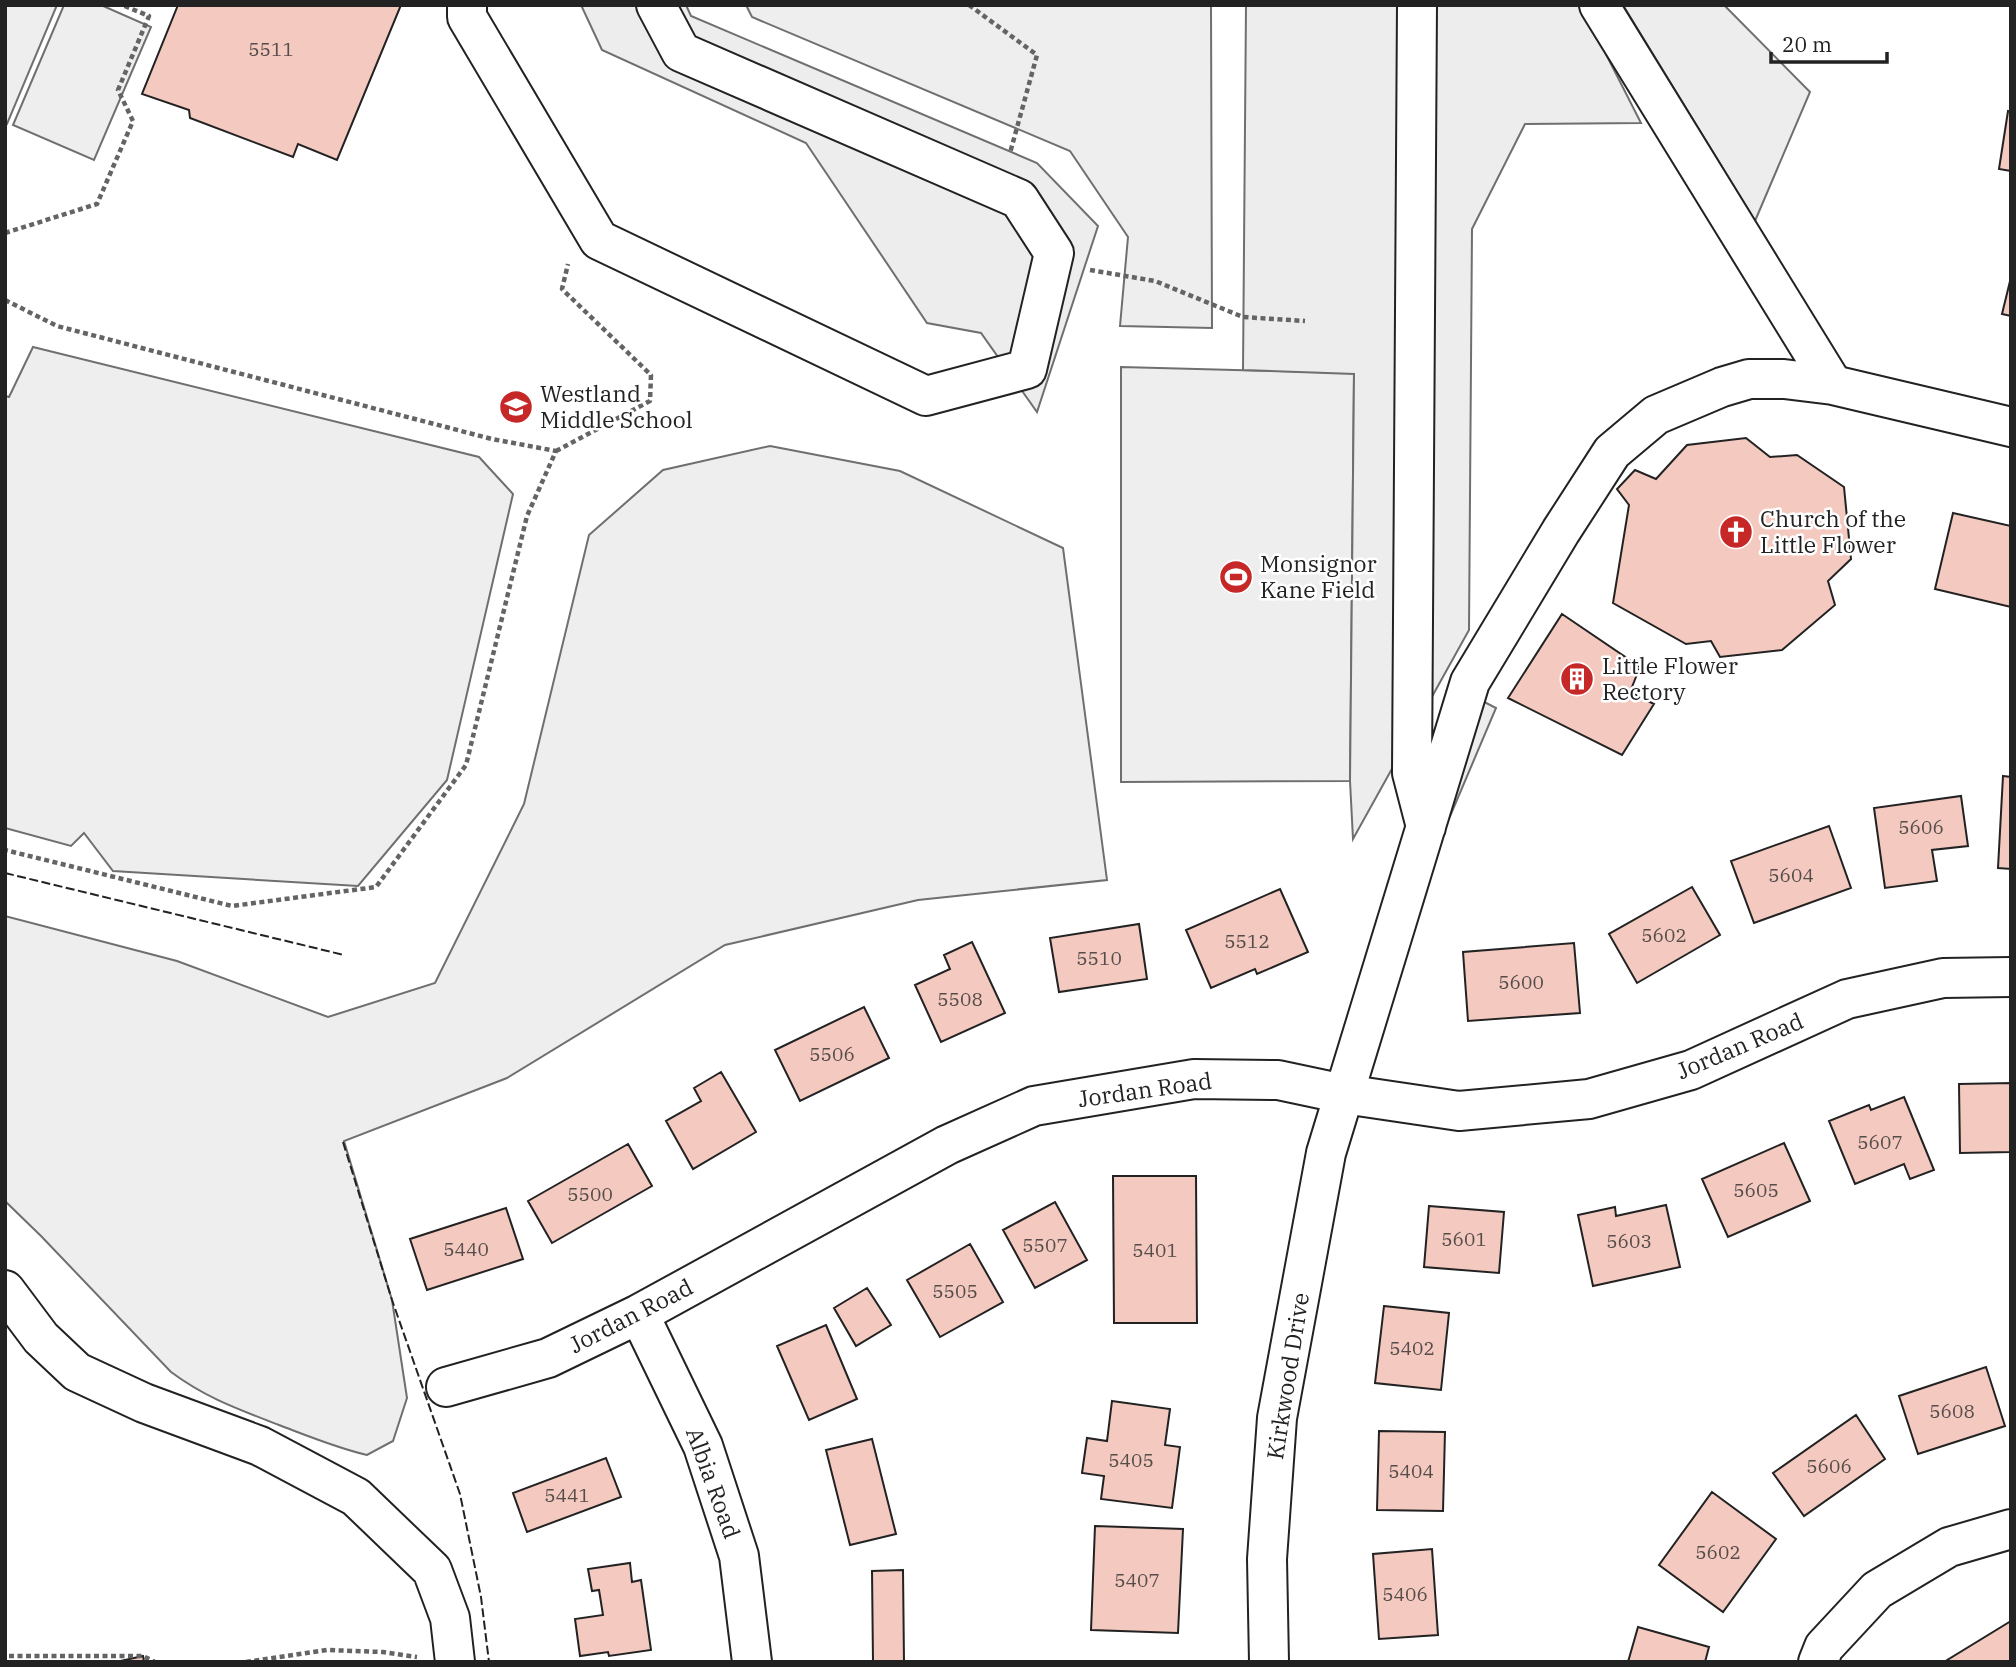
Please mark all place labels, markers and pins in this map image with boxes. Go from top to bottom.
place label: Westland Middle School [540,378,693,434]
school or university icon: Westland Middle School [497,388,535,426]
place label: Church of the Little Flower [1760,503,1906,559]
church icon: Church of the Little Flower [1717,513,1755,551]
place label: Monsignor Kane Field [1260,548,1377,604]
sports icon: Monsignor Kane Field [1217,558,1255,596]
place label: Little Flower Rectory [1602,650,1738,706]
building icon: Little Flower Rectory [1558,660,1596,698]

